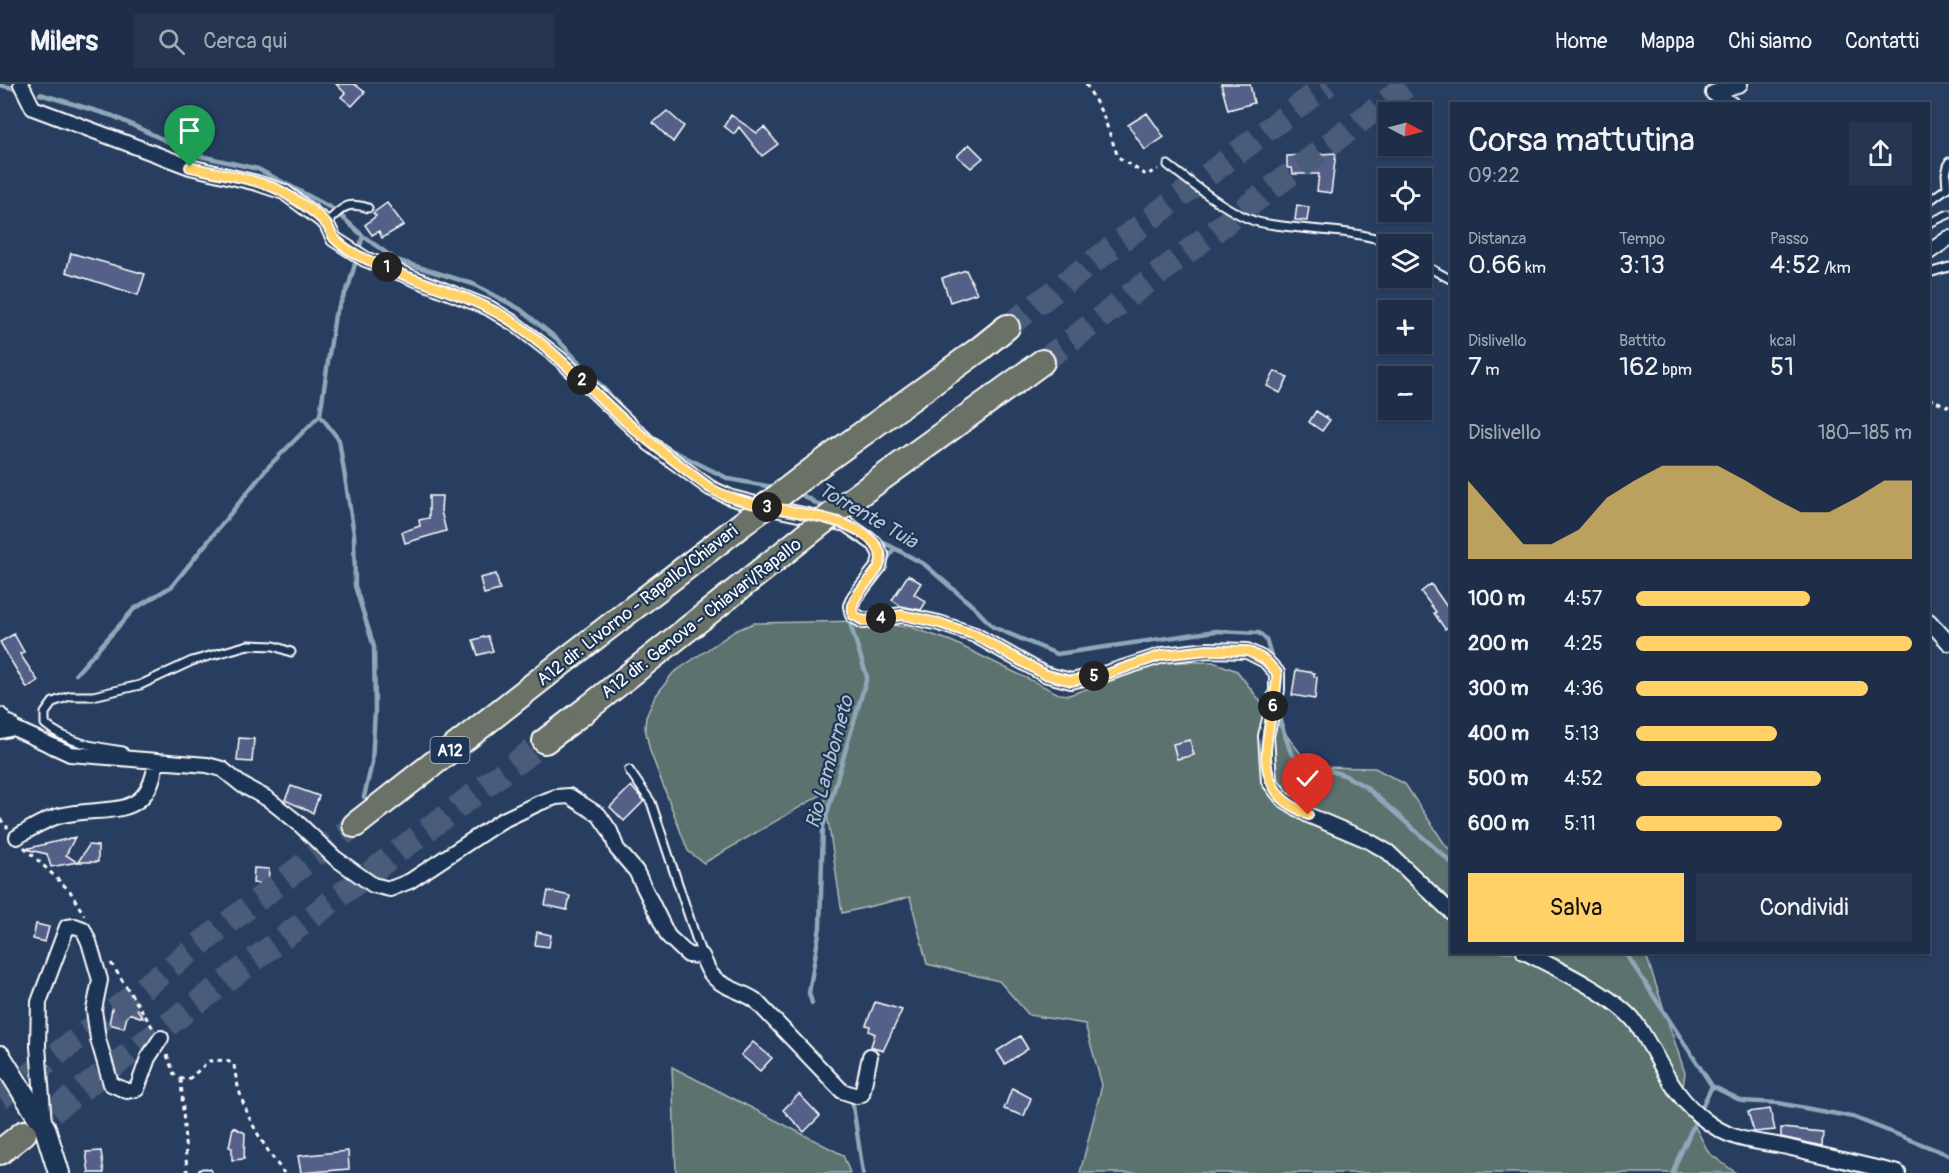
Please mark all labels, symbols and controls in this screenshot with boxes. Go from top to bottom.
search box [134,14,554,68]
text: Milers [30,24,98,59]
icon: search [155,25,188,58]
text: Cerca qui [203,27,287,55]
text: Home [1554,28,1607,55]
text: Mappa [1640,28,1695,55]
text: Chi siamo [1728,28,1812,55]
text: Contatti [1845,28,1919,55]
north arrow [1378,102,1432,156]
map controls [1378,102,1432,420]
pin [164,105,215,167]
icon: arrive [173,114,206,147]
text: Corsa mattutina [1468,120,1695,161]
button: share [1849,122,1912,185]
text: 09:22 [1468,163,1520,188]
button: locate [1378,168,1432,222]
text: Distanza [1468,229,1526,249]
text: Tempo [1619,229,1665,249]
text: Passo [1770,229,1809,249]
button: layers [1378,234,1432,288]
text: 0.66 [1468,249,1522,281]
text: 3:13 [1619,249,1665,281]
text: 4:52 [1770,249,1821,281]
pin: 1 [372,252,402,282]
text: 1 [384,257,390,277]
text: km [1522,258,1546,278]
text: /km [1821,258,1851,278]
button: + [1378,300,1432,354]
text: Dislivello [1468,331,1526,351]
text: Battito [1619,331,1666,351]
text: kcal [1770,331,1796,351]
text: 7 [1468,351,1482,383]
text: 162 [1619,351,1659,383]
text: 51 [1770,351,1794,383]
text: m [1482,360,1499,380]
text: bpm [1659,360,1692,380]
pin: 2 [567,365,597,395]
button: − [1378,366,1432,420]
text: 2 [578,370,586,390]
text: Dislivello [1468,420,1541,445]
text: 180–185 m [1818,420,1912,445]
water label: Torrente Tuia [813,477,924,555]
pin: 3 [752,492,782,522]
text: 3 [763,497,771,517]
street label: A12 dir. Livorno - Rapallo/Chiavari [532,520,743,691]
street label: A12 dir. Genova - Chiavari/Rapallo [596,533,806,704]
text: 100 m [1468,586,1525,611]
text: 4:57 [1564,586,1602,611]
pin: 4 [866,603,896,633]
text: 4 [876,608,886,628]
text: 200 m [1468,631,1529,656]
text: 4:25 [1564,631,1603,656]
pin: 5 [1079,661,1109,691]
text: 5 [1090,666,1098,686]
text: 300 m [1468,676,1529,701]
text: 4:36 [1564,676,1604,701]
pin: 6 [1258,691,1288,721]
water label: Rio Lamborneto [800,692,860,831]
text: 6 [1268,696,1278,716]
text: 400 m [1468,721,1529,746]
text: 5:13 [1564,721,1599,746]
road number: A12 [430,737,470,763]
pin [1282,753,1333,815]
icon: check [1291,762,1324,795]
text: 500 m [1468,766,1528,791]
text: 4:52 [1564,766,1603,791]
text: 600 m [1468,811,1529,836]
text: 5:11 [1564,811,1596,836]
button: Salva [1468,873,1684,942]
button: Condividi [1696,873,1912,942]

